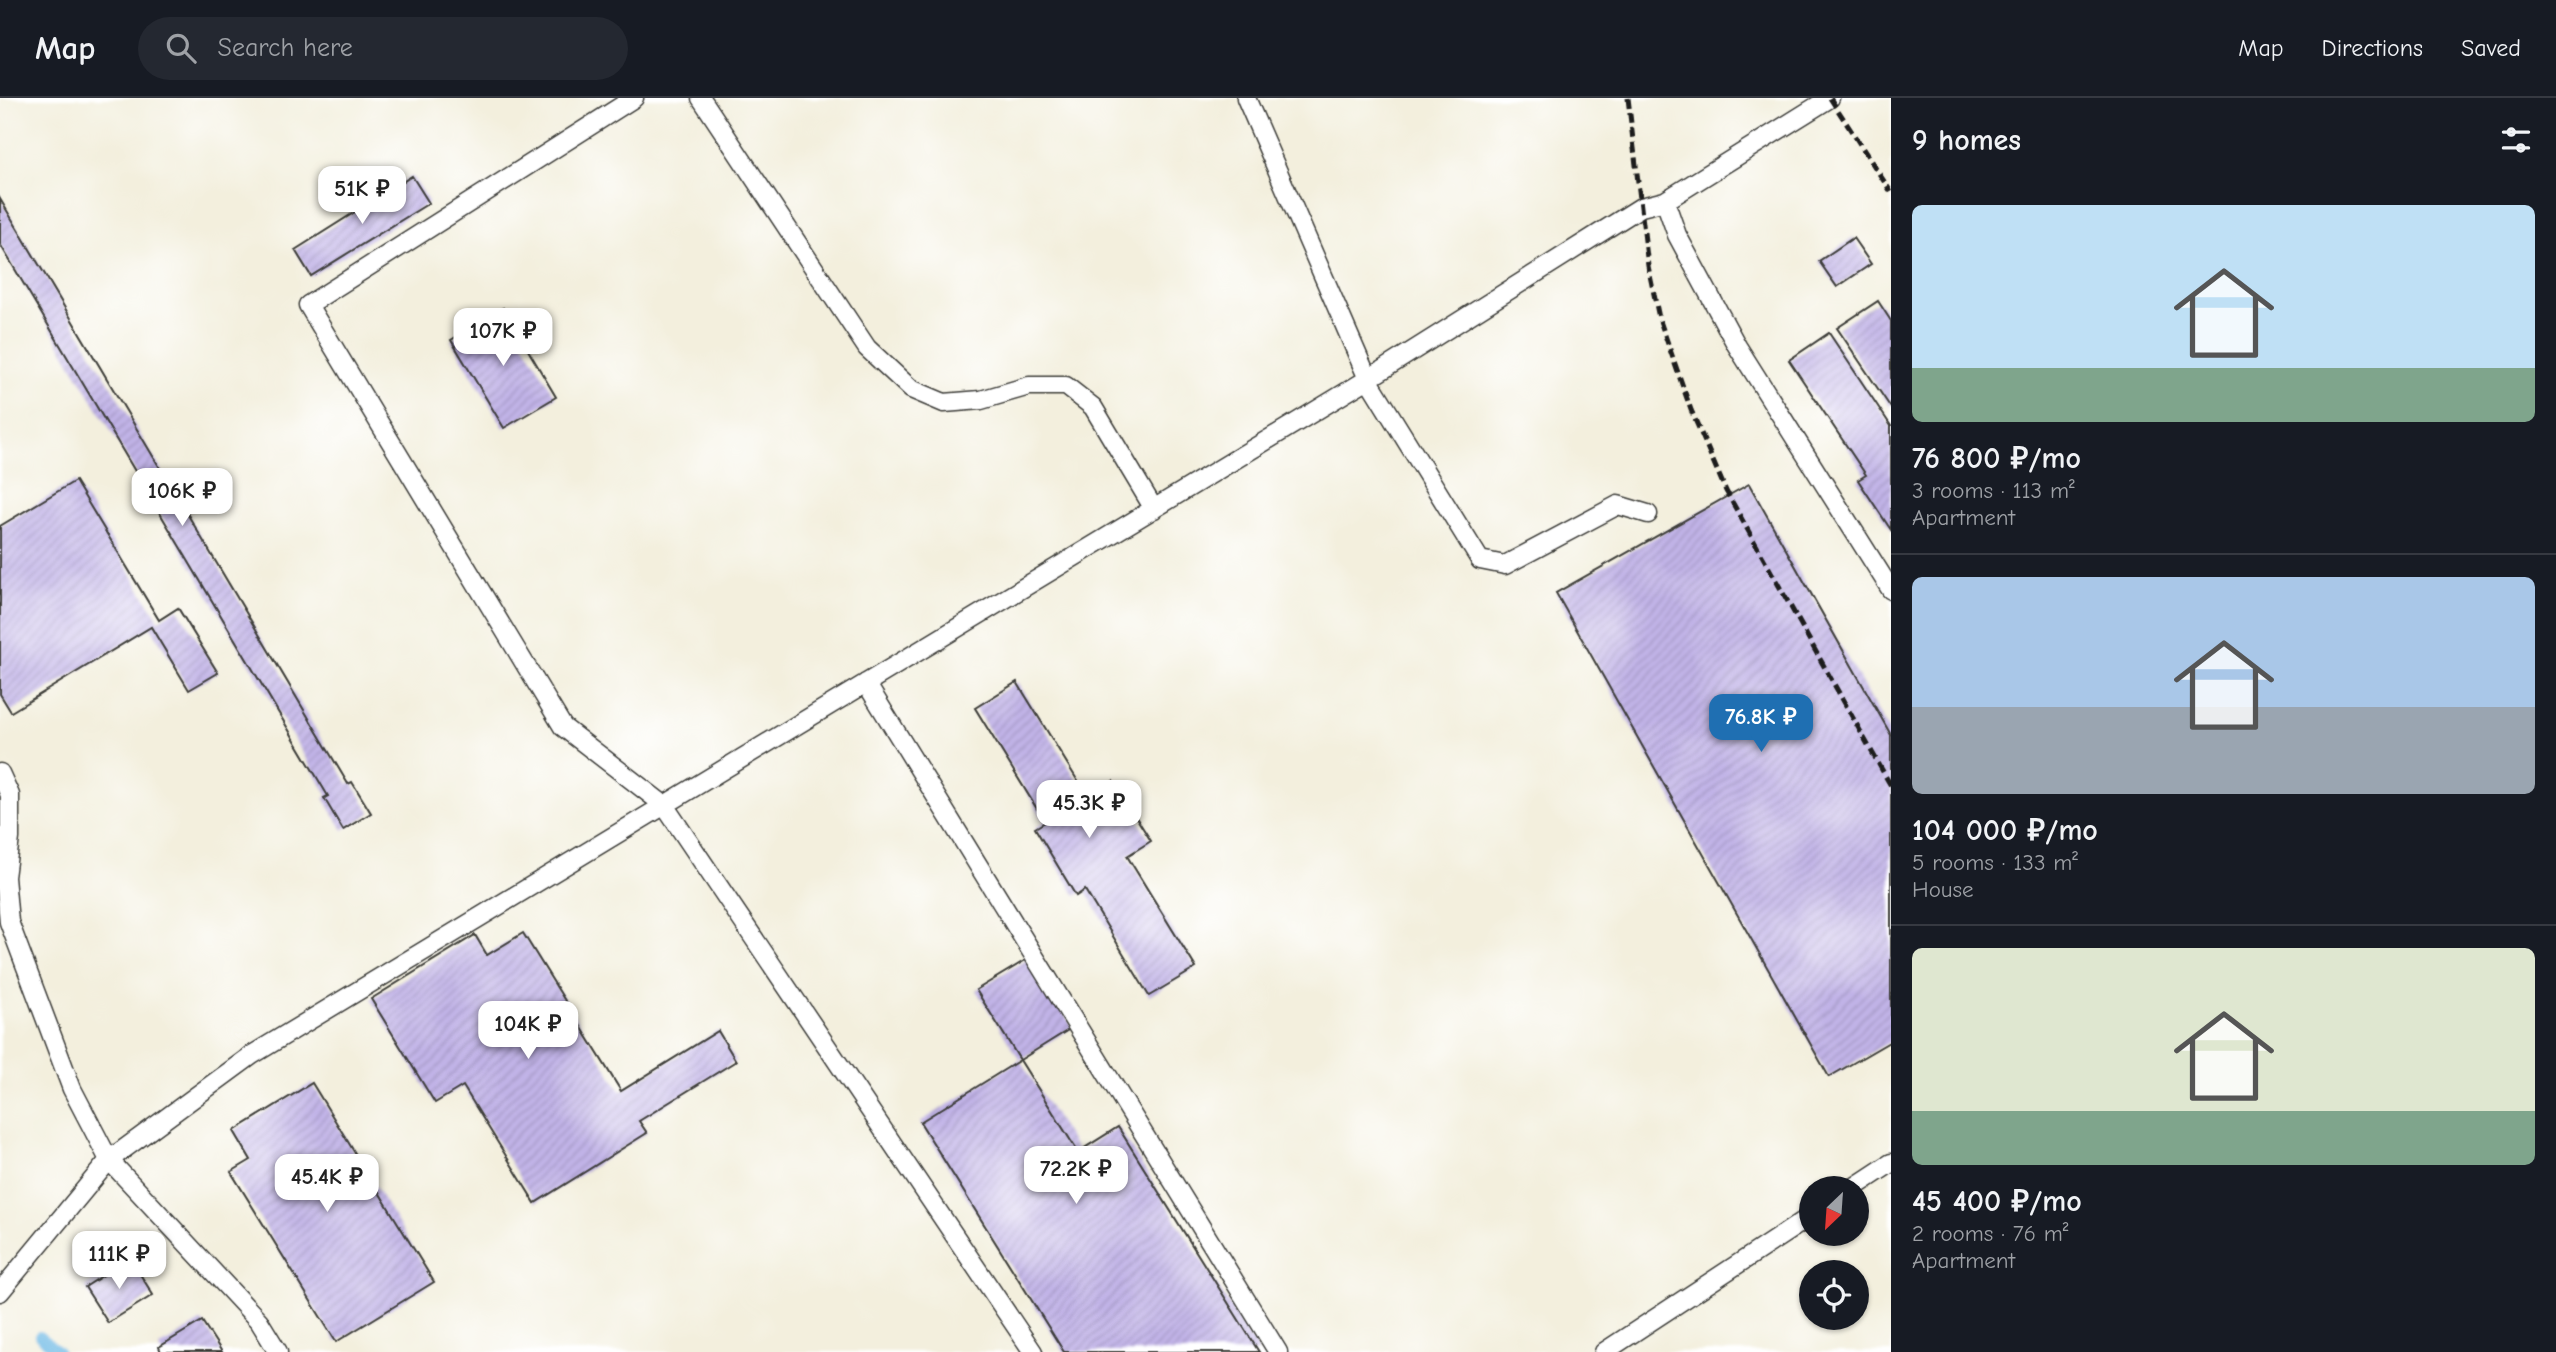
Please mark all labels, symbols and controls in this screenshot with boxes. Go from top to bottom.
search box [138,17,628,80]
text: Map [35,29,96,67]
icon: search [162,29,200,67]
text: Search here [218,33,353,63]
text: Map [2238,34,2284,62]
text: Directions [2322,34,2423,62]
text: Saved [2461,34,2521,62]
icon: filters [2497,121,2535,159]
text: 9 homes [1912,123,2021,158]
pin: 51K ₽ [313,166,411,226]
text: 51K ₽ [334,175,390,202]
icon: home [2161,250,2287,376]
pin: 107K ₽ [446,308,560,368]
text: 107K ₽ [469,317,537,344]
text: 76 800 ₽/mo [1912,441,2081,476]
pin: 106K ₽ [125,468,239,528]
text: 106K ₽ [148,477,216,504]
text: 3 rooms · 113 m² [1912,477,2075,504]
text: Apartment [1912,504,2015,531]
icon: home [2161,622,2287,748]
pin: 76.8K ₽ [1696,694,1826,754]
text: 76.8K ₽ [1725,703,1797,730]
pin: 45.3K ₽ [1024,780,1154,840]
text: 45.3K ₽ [1052,789,1126,816]
text: 104 000 ₽/mo [1912,813,2098,848]
text: 5 rooms · 133 m² [1912,849,2078,876]
text: House [1912,876,1974,903]
icon: home [2161,993,2287,1119]
pin: 104K ₽ [471,1002,585,1061]
text: 104K ₽ [494,1010,562,1037]
pin: 72.2K ₽ [1011,1146,1141,1206]
pin: 45.4K ₽ [262,1154,392,1214]
text: 72.2K ₽ [1040,1155,1112,1182]
text: 45.4K ₽ [291,1163,363,1190]
north arrow [1799,1176,1869,1246]
map controls [1799,1176,1869,1330]
text: 45 400 ₽/mo [1912,1184,2082,1219]
text: 2 rooms · 76 m² [1912,1220,2068,1247]
pin: 111K ₽ [62,1232,176,1291]
text: 111K ₽ [88,1240,150,1267]
text: Apartment [1912,1247,2015,1274]
button: locate [1799,1260,1869,1330]

